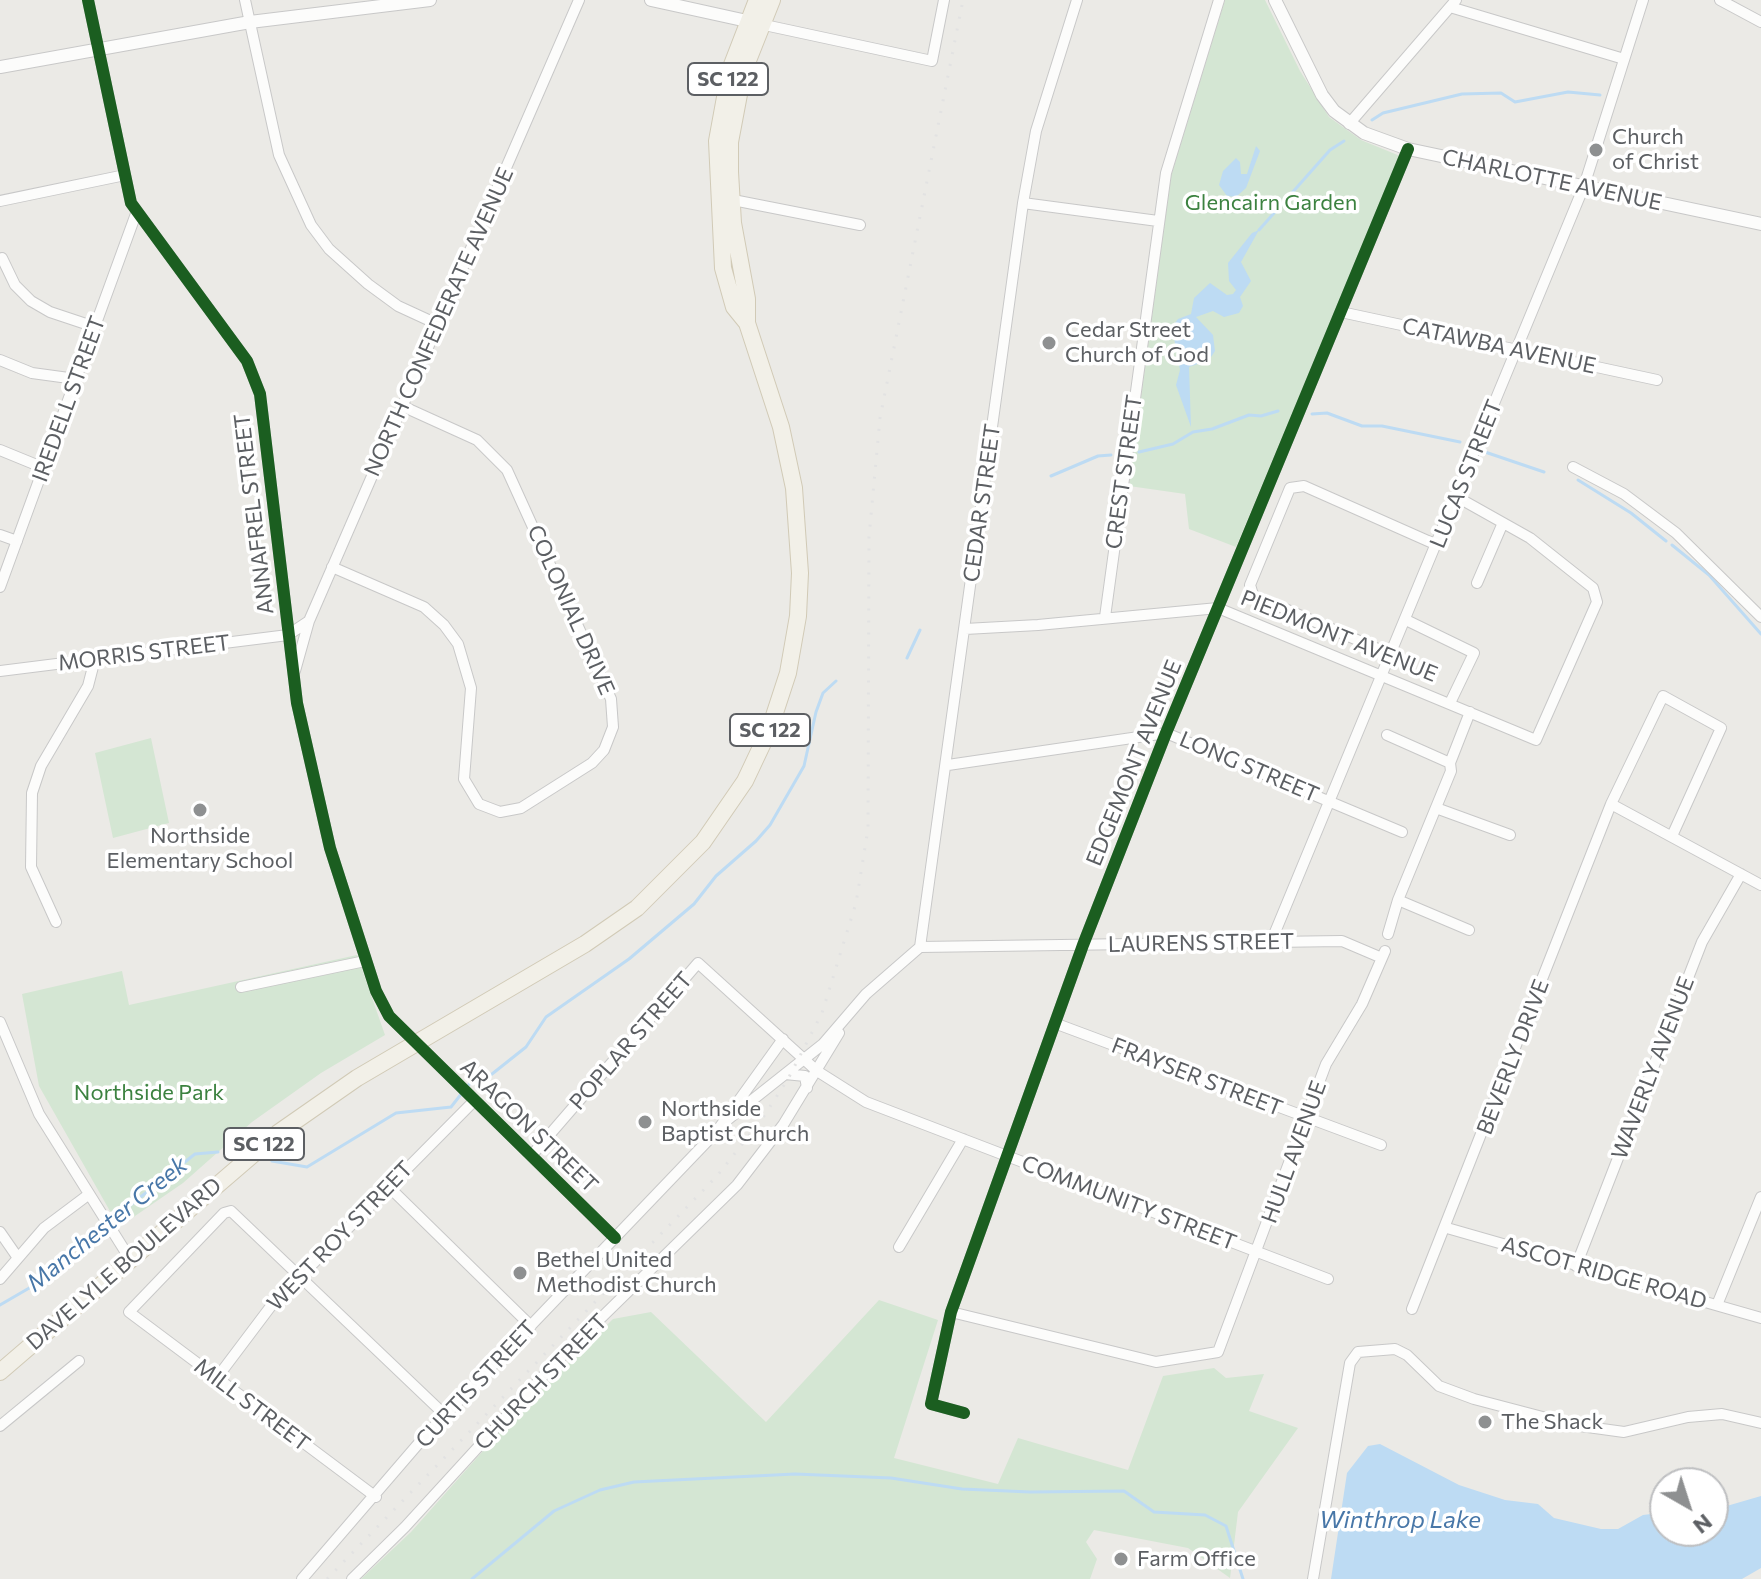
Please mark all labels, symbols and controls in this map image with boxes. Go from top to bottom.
road number: SC 122 [688,63,768,95]
place label: Church of Christ [1612,124,1699,176]
marker: Church of Christ [1587,141,1605,159]
street label: CHARLOTTE AVENUE [1440,144,1664,216]
street label: NORTH CONFEDERATE AVENUE [359,164,519,480]
park label: Glencairn Garden [1185,190,1357,216]
street label: IREDELL STREET [27,313,111,485]
street label: CATAWBA AVENUE [1400,313,1598,379]
place label: Cedar Street Church of God [1065,317,1209,368]
marker: Cedar Street Church of God [1040,334,1058,352]
street label: CREST STREET [1100,393,1148,551]
street label: LUCAS STREET [1424,396,1508,552]
street label: ANNAFREL STREET [229,412,279,616]
street label: CEDAR STREET [958,422,1006,584]
street label: COLONIAL DRIVE [522,521,620,699]
street label: PIEDMONT AVENUE [1237,584,1441,688]
street label: MORRIS STREET [57,629,231,677]
street label: EDGEMONT AVENUE [1081,656,1187,870]
road number: SC 122 [730,714,810,746]
street label: LONG STREET [1175,726,1323,808]
marker: Northside Elementary School [191,801,209,819]
place label: Northside Elementary School [107,823,293,874]
street label: LAURENS STREET [1108,928,1294,958]
street label: POPLAR STREET [564,967,698,1115]
street label: WAVERLY AVENUE [1606,973,1700,1163]
street label: BEVERLY DRIVE [1471,976,1555,1138]
street label: FRAYSER STREET [1108,1032,1286,1122]
street label: ARAGON STREET [455,1054,603,1198]
street label: HULL AVENUE [1256,1077,1332,1227]
park label: Northside Park [74,1080,224,1106]
place label: Northside Baptist Church [661,1096,809,1148]
marker: Northside Baptist Church [636,1113,654,1131]
road number: SC 122 [224,1128,304,1160]
water label: Manchester Creek [21,1150,193,1298]
street label: COMMUNITY STREET [1018,1150,1240,1256]
street label: WEST ROY STREET [262,1156,418,1316]
street label: DAVE LYLE BOULEVARD [21,1172,227,1356]
street label: ASCOT RIDGE ROAD [1498,1231,1710,1315]
place label: Bethel United Methodist Church [536,1247,717,1298]
marker: Bethel United Methodist Church [511,1264,529,1282]
street label: CHURCH STREET [469,1308,613,1456]
street label: CURTIS STREET [410,1315,542,1453]
street label: MILL STREET [189,1353,315,1457]
place label: The Shack [1501,1409,1603,1435]
marker: The Shack [1476,1413,1494,1431]
north arrow [1649,1467,1729,1547]
water label: Winthrop Lake [1319,1506,1481,1534]
text: N [1688,1509,1718,1540]
place label: Farm Office [1137,1546,1256,1572]
marker: Farm Office [1112,1550,1130,1568]

